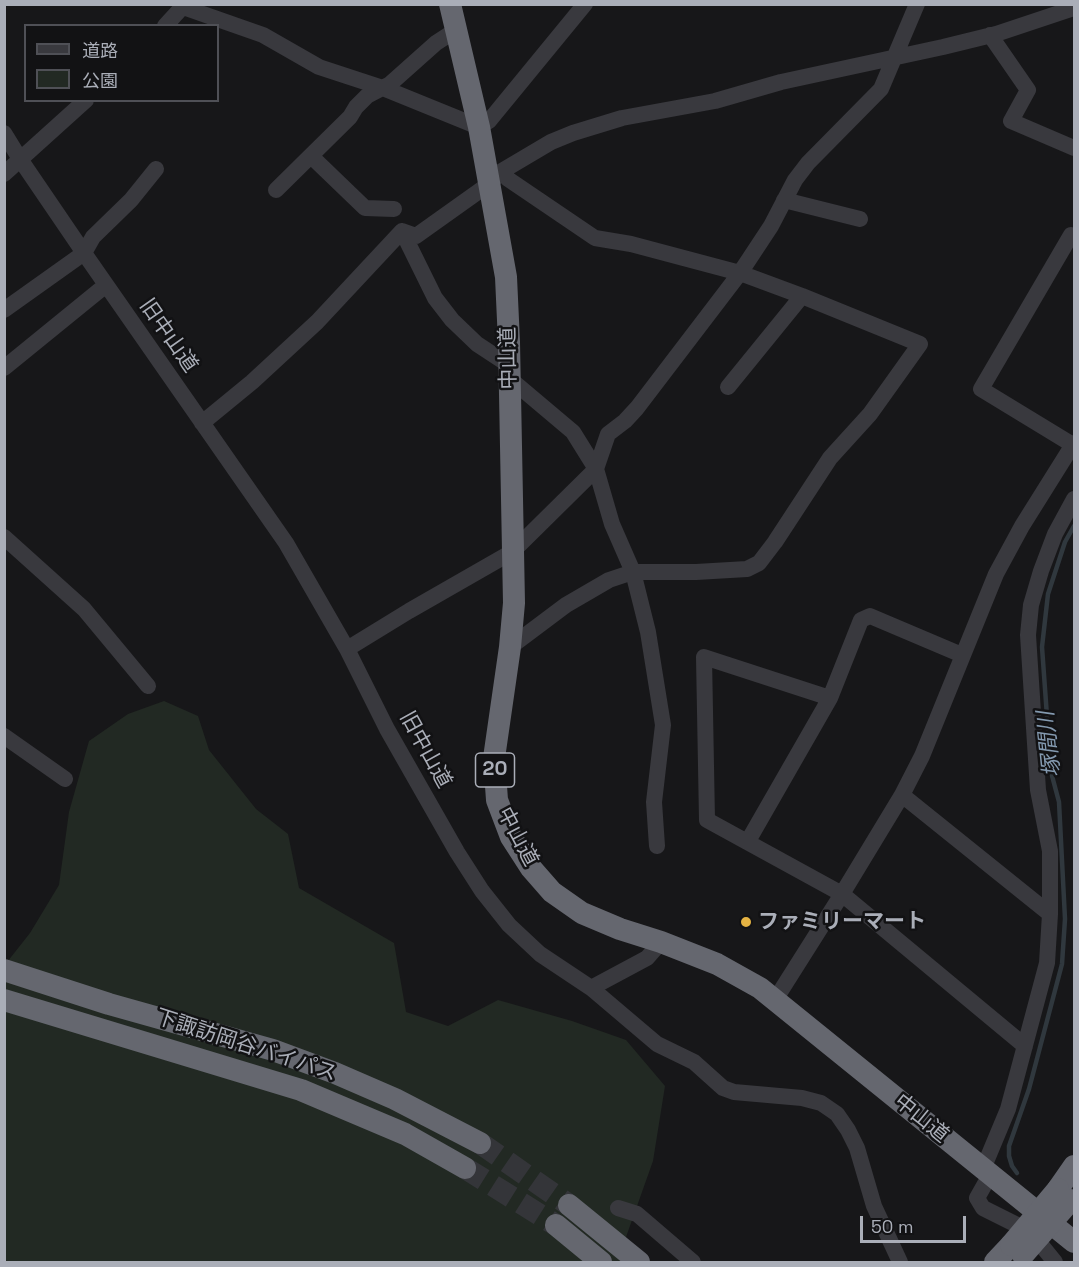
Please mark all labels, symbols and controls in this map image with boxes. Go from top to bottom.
legend [24,24,219,102]
text: 道路 [82,39,118,62]
text: 公園 [82,69,118,92]
street label: 旧中山道 [134,294,202,378]
street label: 中山道 [496,326,522,390]
street label: 旧中山道 [394,707,456,793]
water label: 塚間川 [1033,710,1067,778]
road number: 20 [476,753,514,787]
street label: 中山道 [491,803,543,871]
place label: ファミリーマート [758,909,926,935]
marker: ファミリーマート [739,915,753,929]
street label: 下諏訪岡谷バイパス [152,1005,340,1087]
street label: 中山道 [889,1089,953,1149]
scale bar [863,1204,970,1242]
text: 50 m [871,1215,913,1238]

